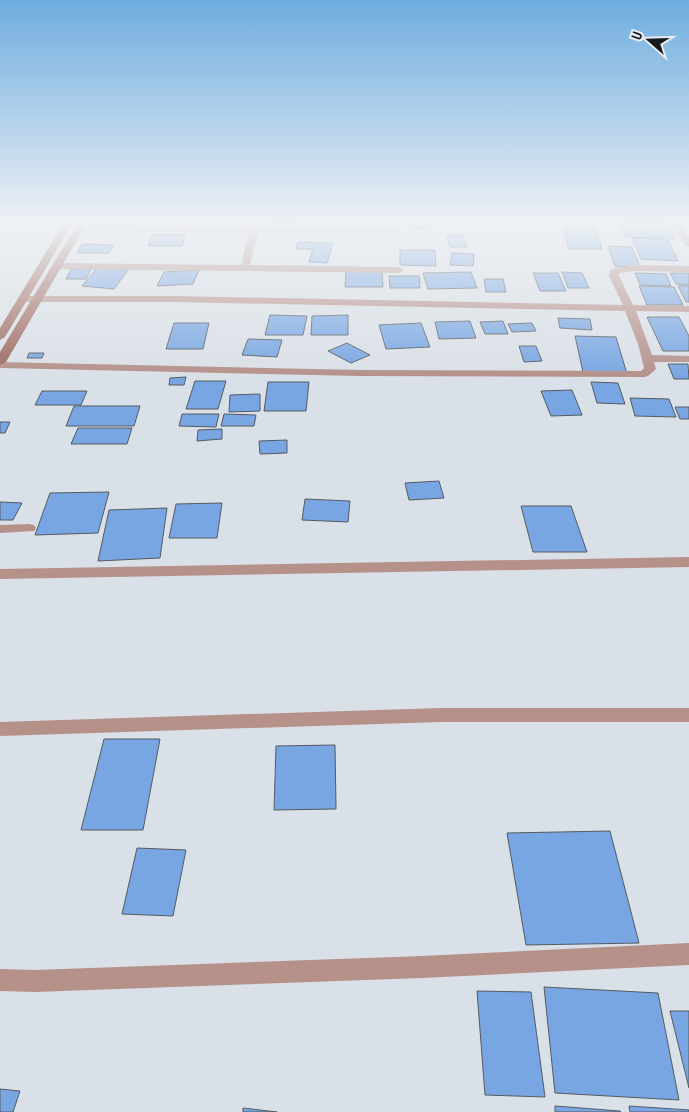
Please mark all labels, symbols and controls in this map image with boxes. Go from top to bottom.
north arrow [624,15,674,65]
text: U [627,29,646,42]

